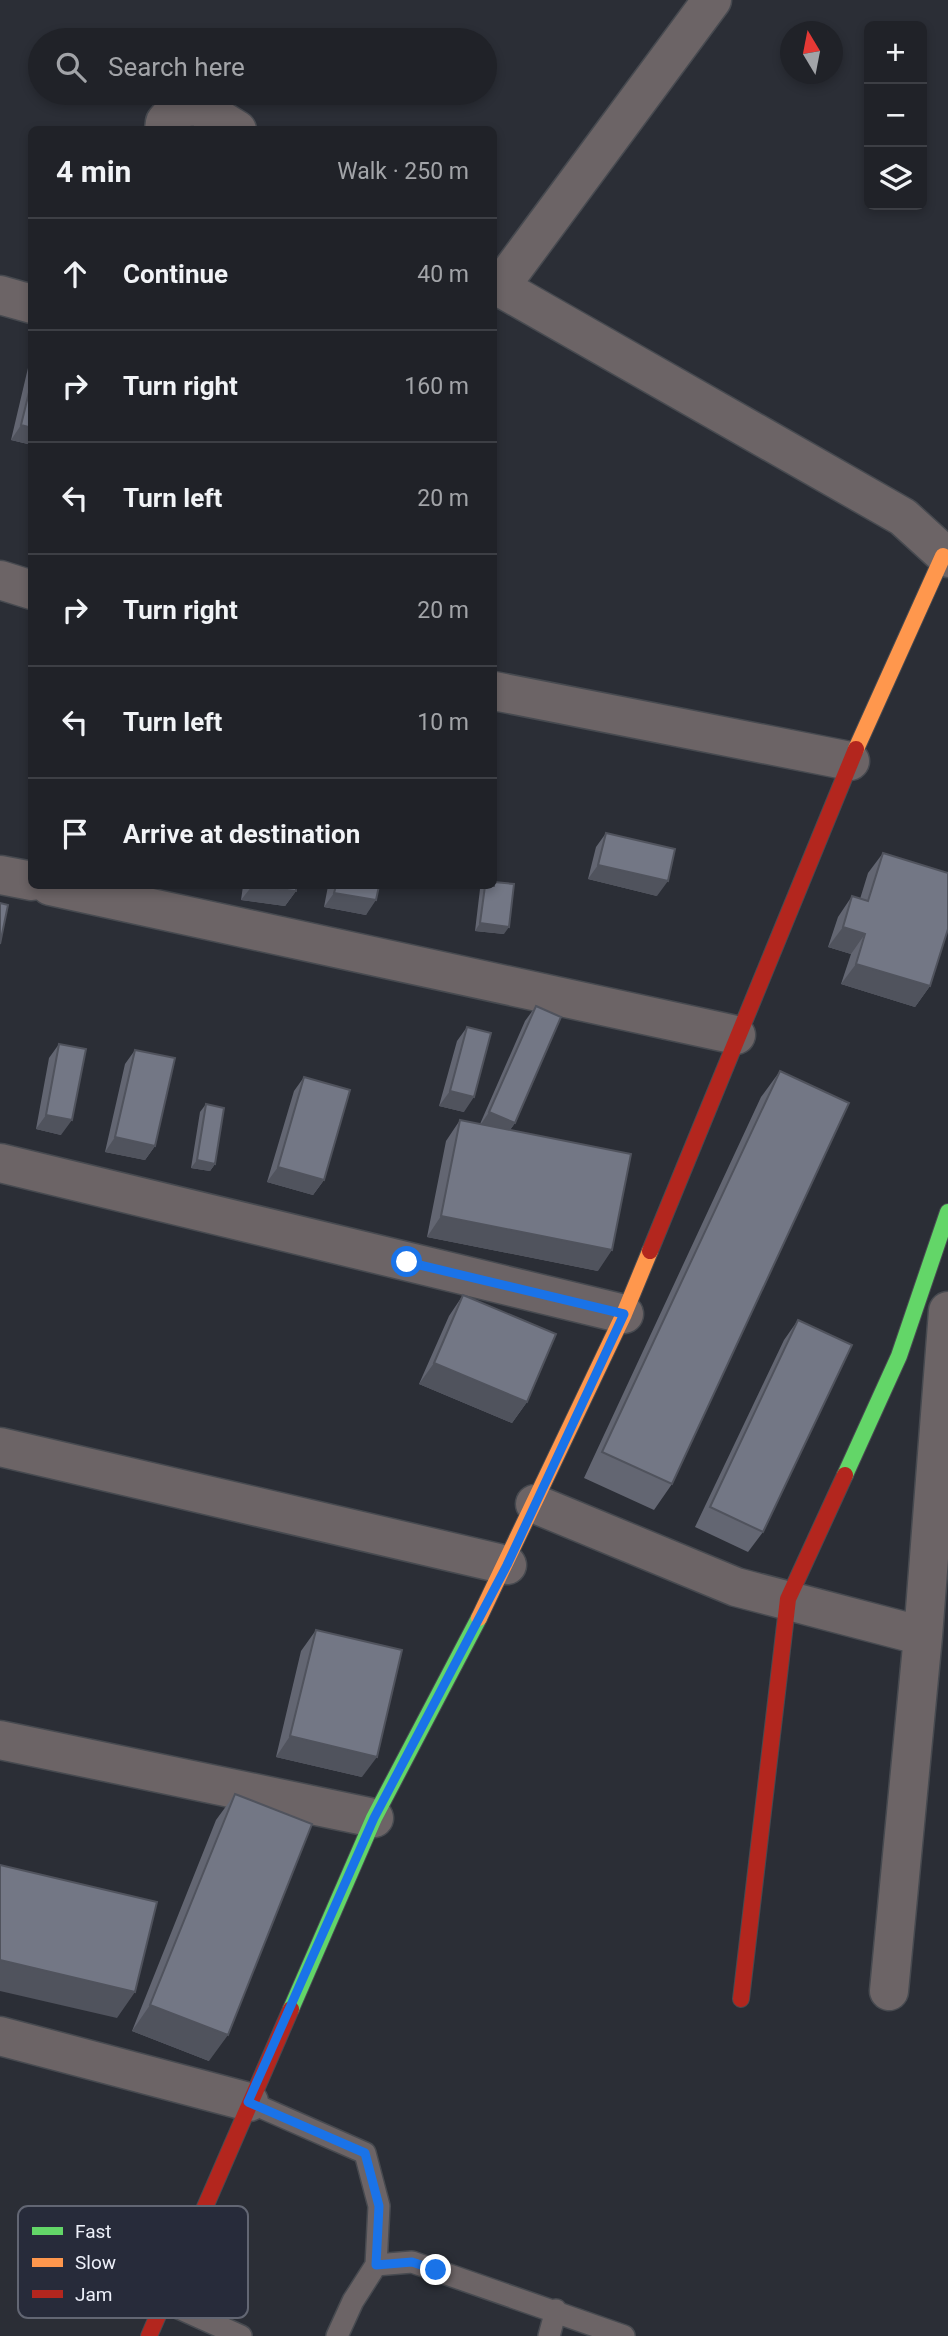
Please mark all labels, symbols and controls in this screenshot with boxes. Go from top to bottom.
north arrow [780,21,843,84]
map controls [864,21,927,210]
button: + [864,21,927,84]
search box [28,28,497,105]
icon: search [52,48,90,86]
text: Search here [108,52,245,82]
button: − [864,84,927,147]
button: layers [864,147,927,210]
text: 4 min [56,154,131,189]
text: Walk · 250 m [337,158,469,185]
icon: ahead [56,255,94,293]
text: Continue [123,259,228,289]
text: 40 m [417,261,469,288]
icon: right [56,367,94,405]
text: Turn right [123,371,238,401]
text: 160 m [404,373,469,400]
icon: left [56,479,94,517]
text: Turn left [123,483,222,513]
text: 20 m [417,485,469,512]
icon: right [56,591,94,629]
text: Turn right [123,595,238,625]
text: 20 m [417,597,469,624]
icon: left [56,703,94,741]
text: Turn left [123,707,222,737]
text: 10 m [417,709,469,736]
icon: arrive [56,815,94,853]
text: Arrive at destination [123,819,360,849]
route start [391,1246,422,1277]
legend [18,2206,248,2318]
text: Fast [75,2220,112,2243]
text: Slow [75,2251,116,2274]
route end [420,2254,451,2285]
text: Jam [75,2283,112,2306]

